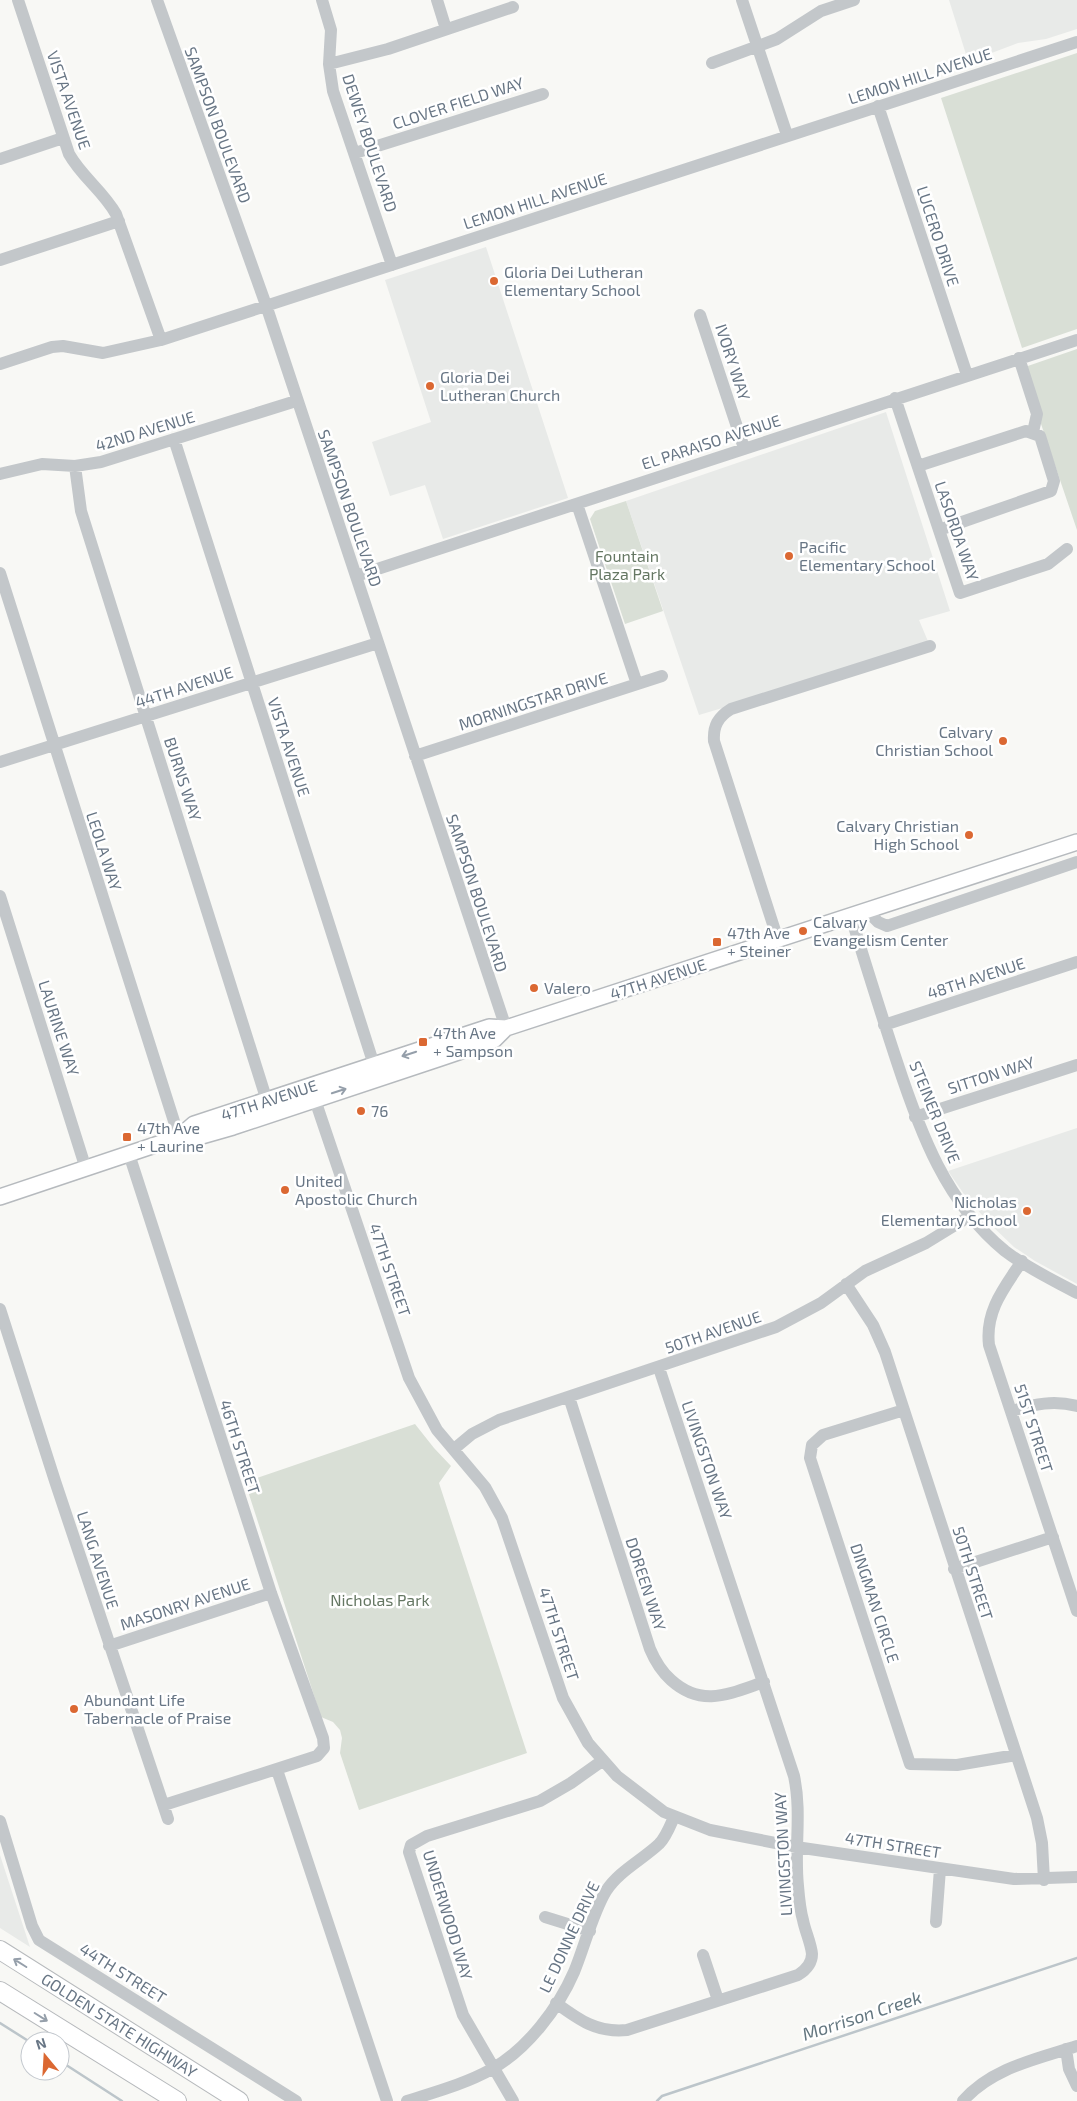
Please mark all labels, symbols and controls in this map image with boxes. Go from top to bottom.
street label: LEMON HILL AVENUE [846,43,994,108]
street label: SAMPSON BOULEVARD [181,44,256,206]
street label: VISTA AVENUE [44,48,95,152]
street label: DEWEY BOULEVARD [339,71,402,214]
street label: CLOVER FIELD WAY [390,72,526,133]
street label: LEMON HILL AVENUE [461,168,609,233]
street label: LUCERO DRIVE [913,183,964,288]
place label: Gloria Dei Lutheran Elementary School [504,262,643,299]
marker: Gloria Dei Lutheran Elementary School [488,275,500,287]
street label: IVORY WAY [712,321,755,402]
place label: Gloria Dei Lutheran Church [440,367,560,404]
marker: Gloria Dei Lutheran Church [424,380,436,392]
street label: 42ND AVENUE [93,406,197,455]
street label: EL PARAISO AVENUE [639,410,783,473]
street label: SAMPSON BOULEVARD [315,427,386,589]
street label: LASORDA WAY [932,478,983,583]
place label: Pacific Elementary School [799,537,935,574]
park label: Fountain Plaza Park [589,546,665,583]
marker: Pacific Elementary School [783,550,795,562]
street label: 44TH AVENUE [133,662,235,711]
street label: MORNINGSTAR DRIVE [456,667,610,734]
street label: VISTA AVENUE [265,695,314,799]
place label: Calvary Christian School [875,722,994,759]
street label: BURNS WAY [161,734,206,823]
marker: Calvary Christian School [997,735,1009,747]
street label: LEOLA WAY [83,809,126,893]
street label: SAMPSON BOULEVARD [443,811,512,974]
place label: Calvary Christian High School [836,816,959,853]
marker: Calvary Christian High School [963,829,975,841]
place label: Calvary Evangelism Center [813,912,949,949]
place label: 47th Ave + Steiner [727,923,792,960]
marker: Calvary Evangelism Center [797,925,809,937]
marker: 47th Ave + Steiner [711,936,723,948]
street label: 48TH AVENUE [925,953,1027,1002]
street label: 47TH AVENUE [607,954,708,1003]
street label: LAURINE WAY [35,978,84,1078]
place label: Valero [544,978,591,997]
marker: Valero [528,982,540,994]
place label: 47th Ave + Sampson [433,1023,513,1060]
marker: 47th Ave + Sampson [417,1036,429,1048]
one-way arrow [401,1049,417,1059]
street label: SITTON WAY [945,1052,1037,1097]
street label: STEINER DRIVE [906,1058,965,1166]
street label: 47TH AVENUE [218,1075,319,1124]
one-way arrow [330,1086,346,1096]
place label: 76 [371,1101,388,1120]
marker: 76 [355,1105,367,1117]
place label: 47th Ave + Laurine [137,1118,204,1155]
marker: 47th Ave + Laurine [121,1131,133,1143]
place label: United Apostolic Church [295,1171,418,1208]
marker: United Apostolic Church [279,1184,291,1196]
place label: Nicholas Elementary School [881,1192,1017,1229]
marker: Nicholas Elementary School [1021,1205,1033,1217]
street label: 47TH STREET [366,1221,415,1319]
street label: 50TH AVENUE [662,1306,763,1357]
street label: 51ST STREET [1011,1381,1058,1474]
street label: 46TH STREET [216,1397,265,1496]
street label: LIVINGSTON WAY [678,1398,737,1522]
street label: LANG AVENUE [74,1509,123,1611]
street label: 50TH STREET [949,1524,998,1622]
street label: DOREEN WAY [622,1535,670,1633]
street label: DINGMAN CIRCLE [847,1541,904,1665]
street label: MASONRY AVENUE [117,1574,252,1634]
street label: 47TH STREET [535,1585,583,1683]
park label: Nicholas Park [330,1590,430,1609]
place label: Abundant Life Tabernacle of Praise [84,1690,231,1727]
marker: Abundant Life Tabernacle of Praise [68,1703,80,1715]
street label: LIVINGSTON WAY [770,1792,795,1916]
street label: 47TH STREET [844,1828,942,1861]
street label: UNDERWOOD WAY [420,1848,477,1982]
street label: LE DONNE DRIVE [534,1878,603,1995]
street label: 44TH STREET [76,1938,170,2007]
one-way arrow [14,1958,28,1968]
street label: GOLDEN STATE HIGHWAY [39,1970,201,2082]
water label: Morrison Creek [799,1985,924,2045]
one-way arrow [34,2012,48,2022]
north arrow [20,2031,70,2081]

